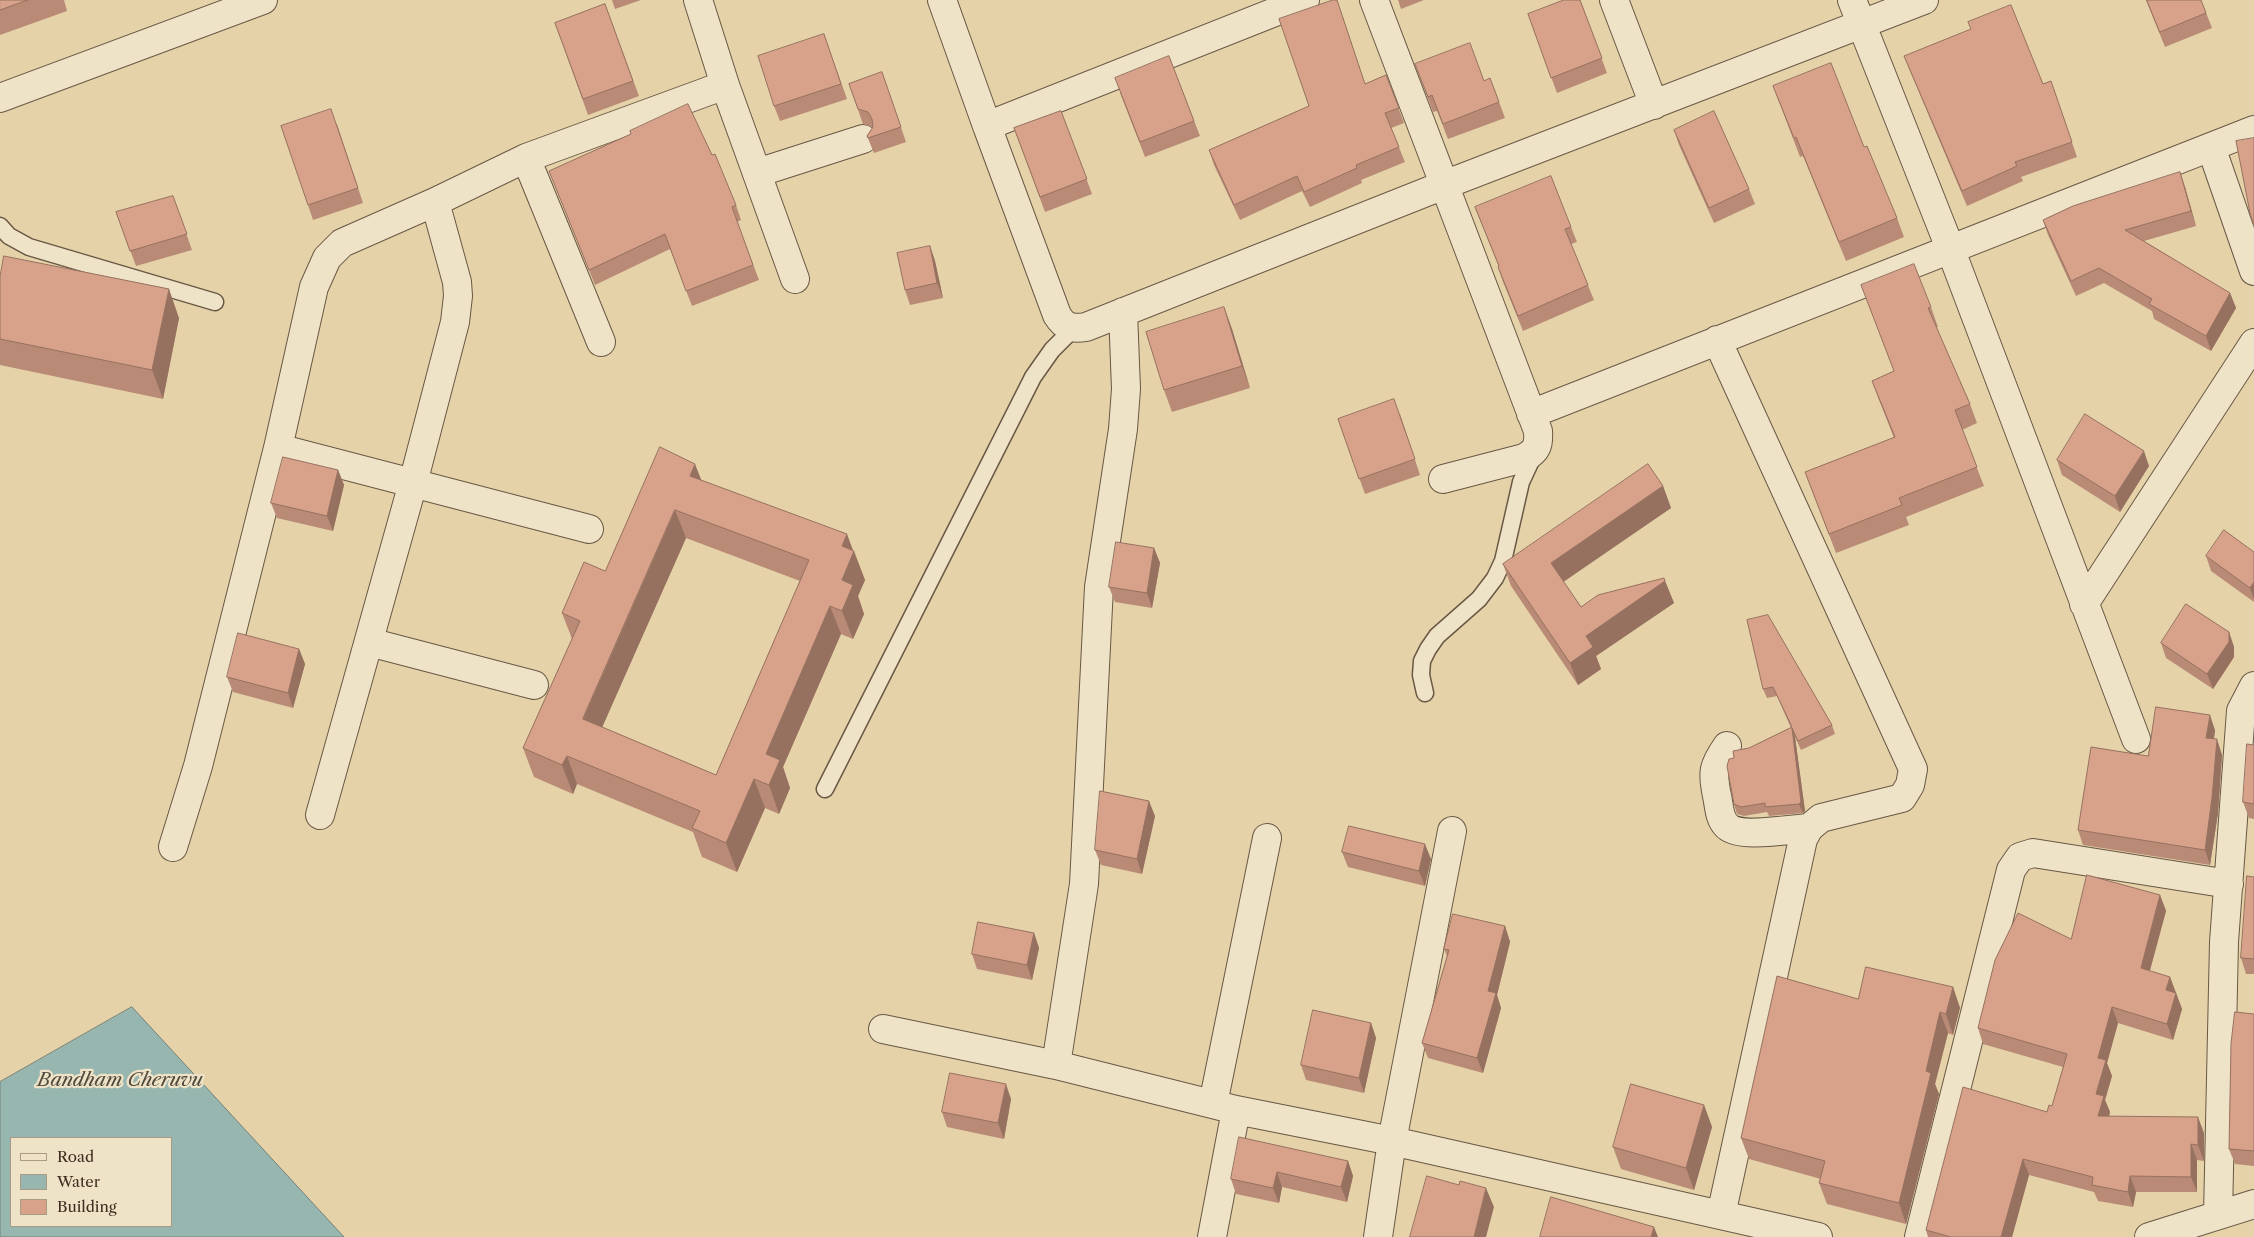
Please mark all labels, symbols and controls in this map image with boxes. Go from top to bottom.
water label: Bandham Cheruvu [37,1070,203,1092]
legend [10,1137,172,1227]
text: Road [57,1147,94,1166]
text: Water [57,1172,100,1191]
text: Building [57,1197,117,1216]

